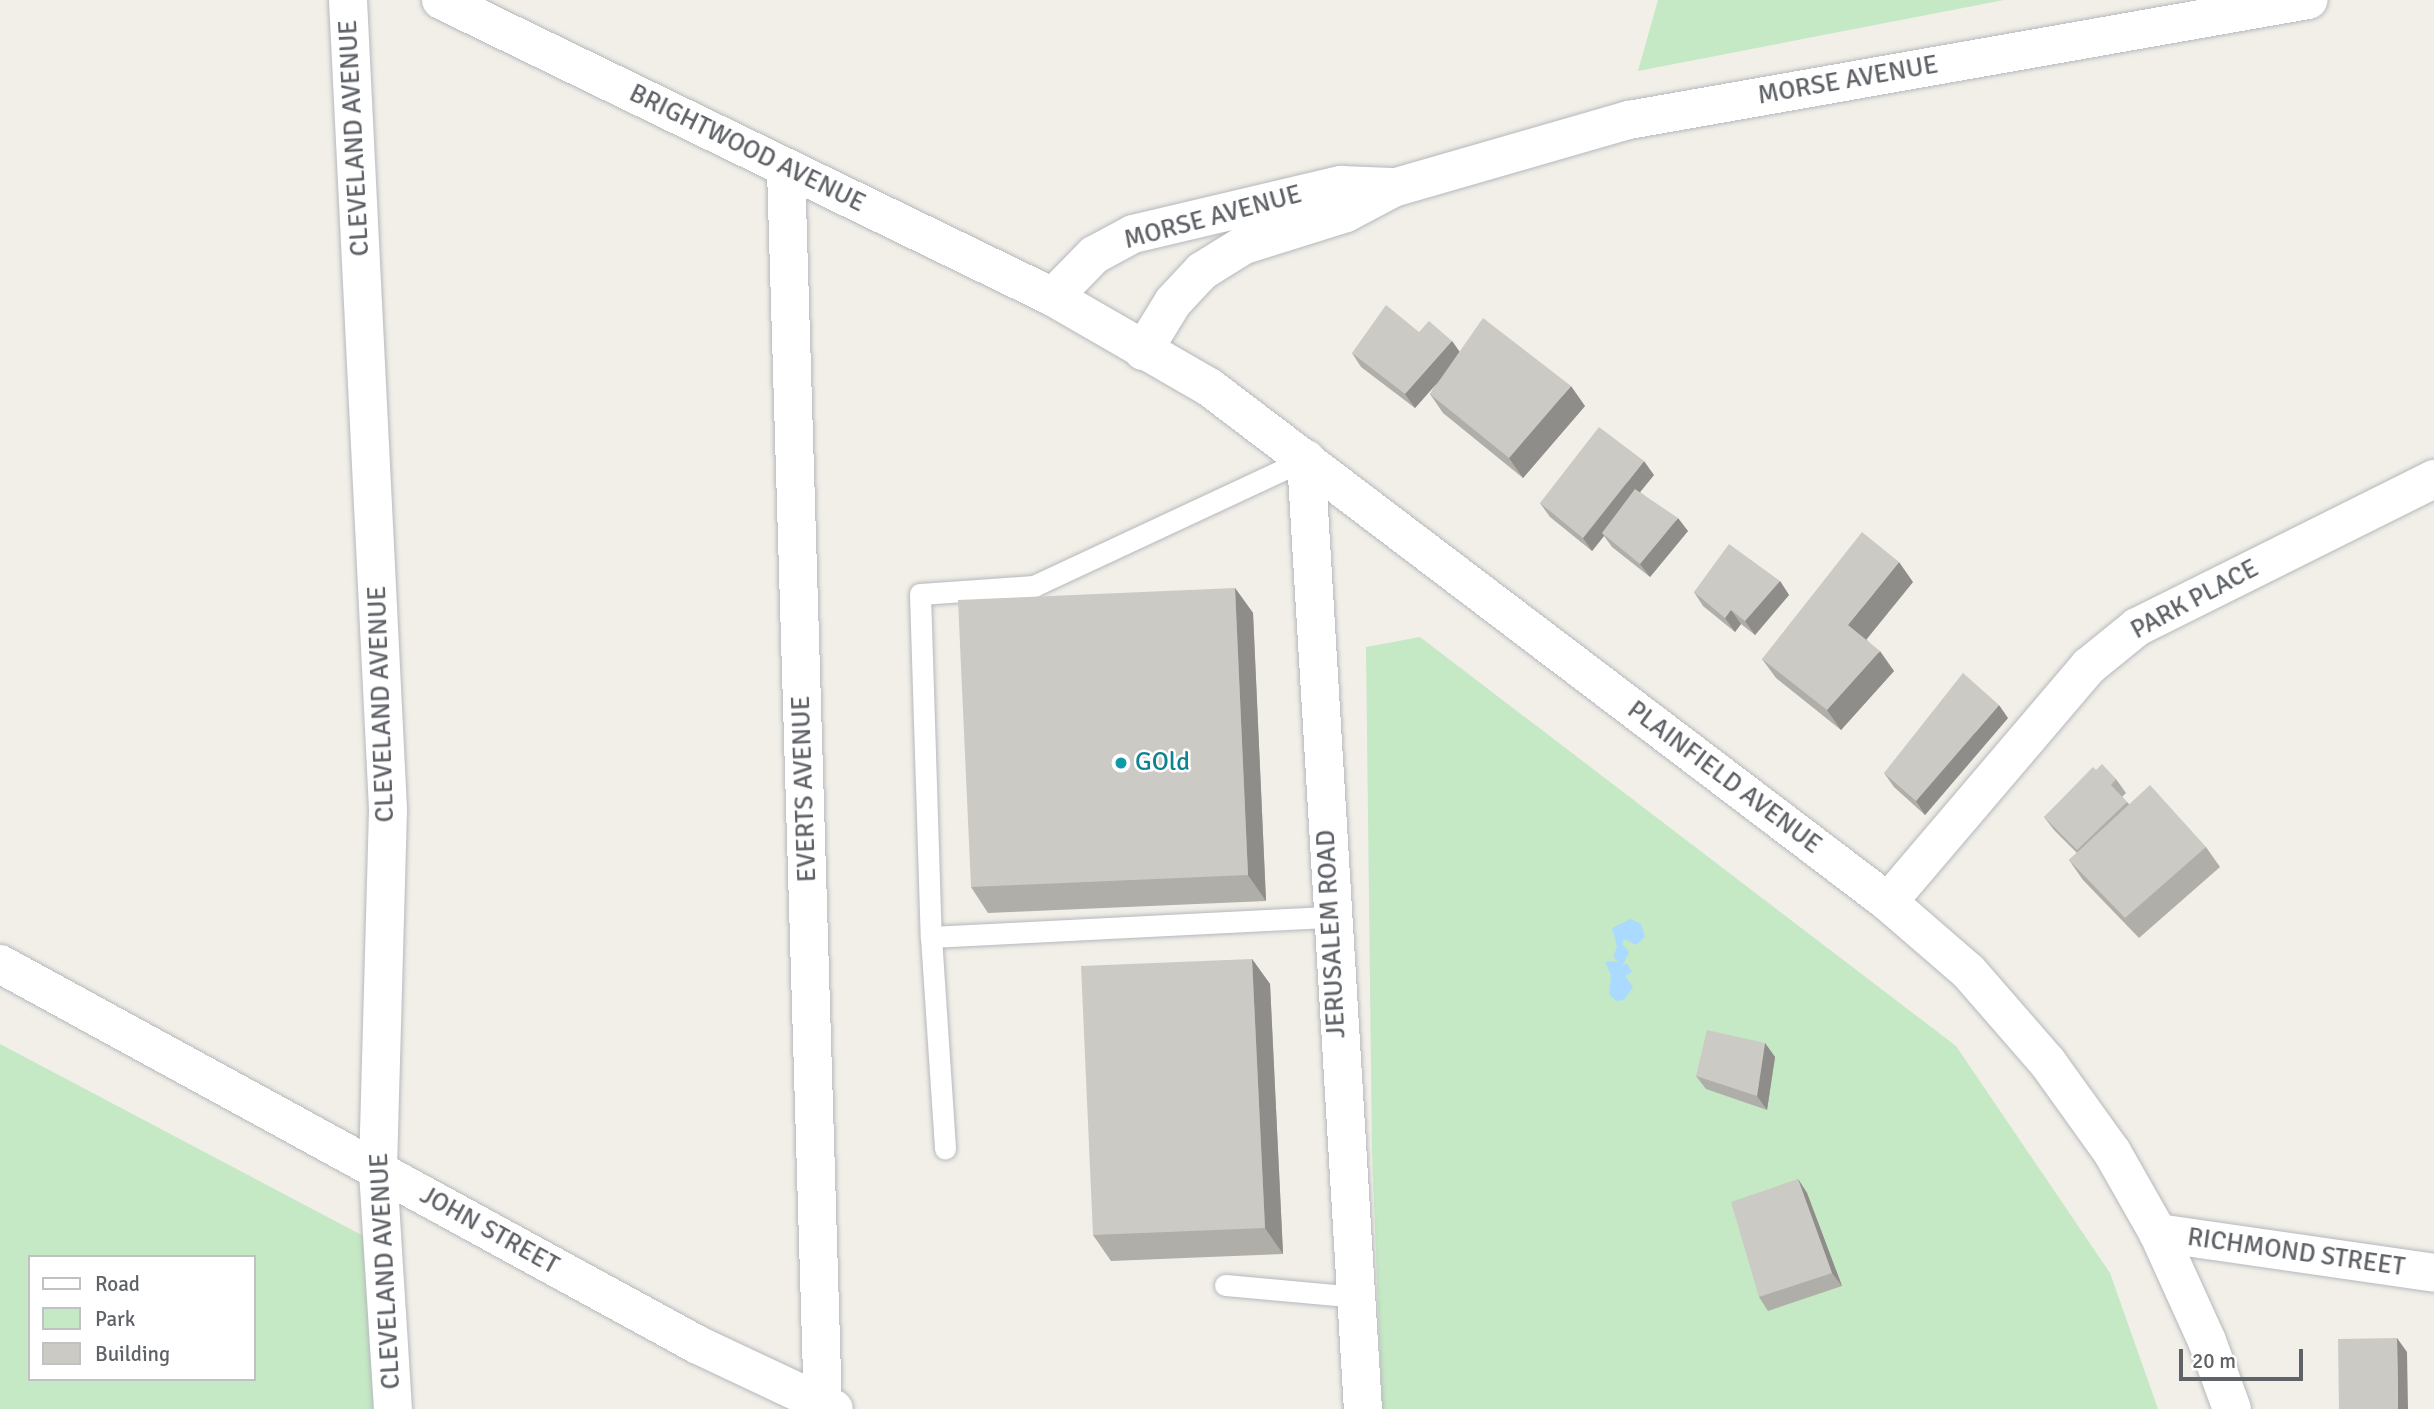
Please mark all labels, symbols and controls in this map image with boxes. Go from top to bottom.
street label: CLEVELAND AVENUE [333,19,377,257]
street label: MORSE AVENUE [1755,50,1941,112]
street label: BRIGHTWOOD AVENUE [624,78,870,220]
street label: MORSE AVENUE [1121,179,1305,257]
street label: PARK PLACE [2126,553,2264,647]
street label: CLEVELAND AVENUE [362,585,402,823]
street label: EVERTS AVENUE [786,695,824,883]
street label: PLAINFIELD AVENUE [1621,695,1827,861]
place label: GOld [1135,747,1190,779]
marker: GOld [1113,755,1129,771]
street label: JERUSALEM ROAD [1311,829,1353,1039]
street label: CLEVELAND AVENUE [364,1152,408,1390]
street label: JOHN STREET [414,1180,564,1282]
street label: RICHMOND STREET [2185,1222,2407,1284]
legend [28,1255,256,1381]
text: Road [95,1271,140,1297]
text: Park [95,1306,135,1332]
scale bar [2182,1336,2306,1380]
text: Building [95,1341,170,1367]
text: 20 m [2192,1348,2236,1374]

